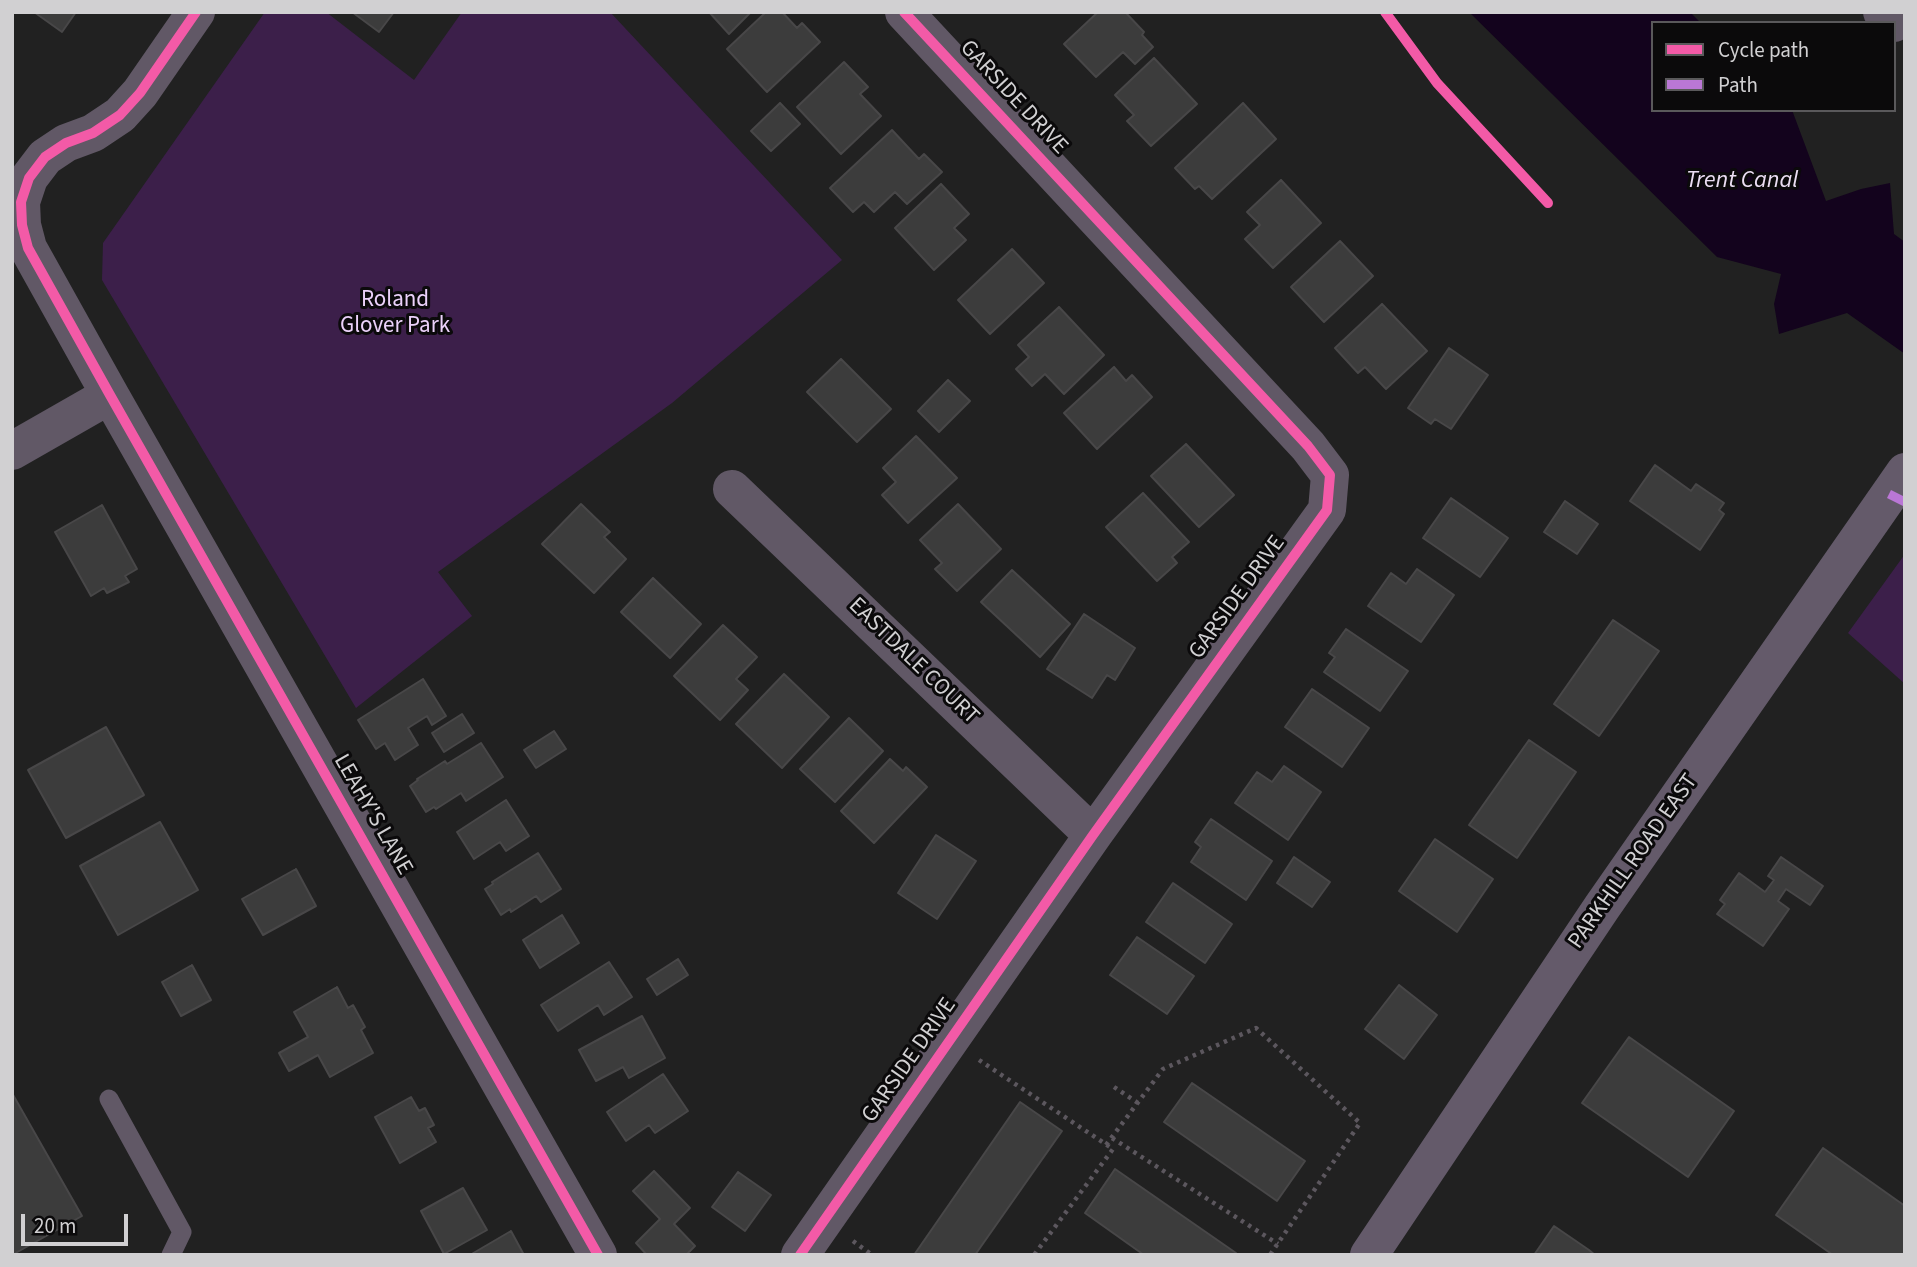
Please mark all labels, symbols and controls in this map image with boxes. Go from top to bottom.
legend [1651,21,1896,112]
street label: GARSIDE DRIVE [953,35,1073,161]
text: Cycle path [1718,35,1809,65]
text: Path [1718,70,1758,100]
water label: Trent Canal [1686,168,1798,196]
park label: Roland Glover Park [340,287,450,341]
street label: GARSIDE DRIVE [1184,531,1292,665]
street label: EASTDALE COURT [842,593,984,731]
street label: LEAHY'S LANE [326,750,418,880]
street label: PARKHILL ROAD EAST [1563,769,1705,955]
street label: GARSIDE DRIVE [857,993,963,1129]
scale bar [24,1200,131,1244]
text: 20 m [34,1211,76,1241]

